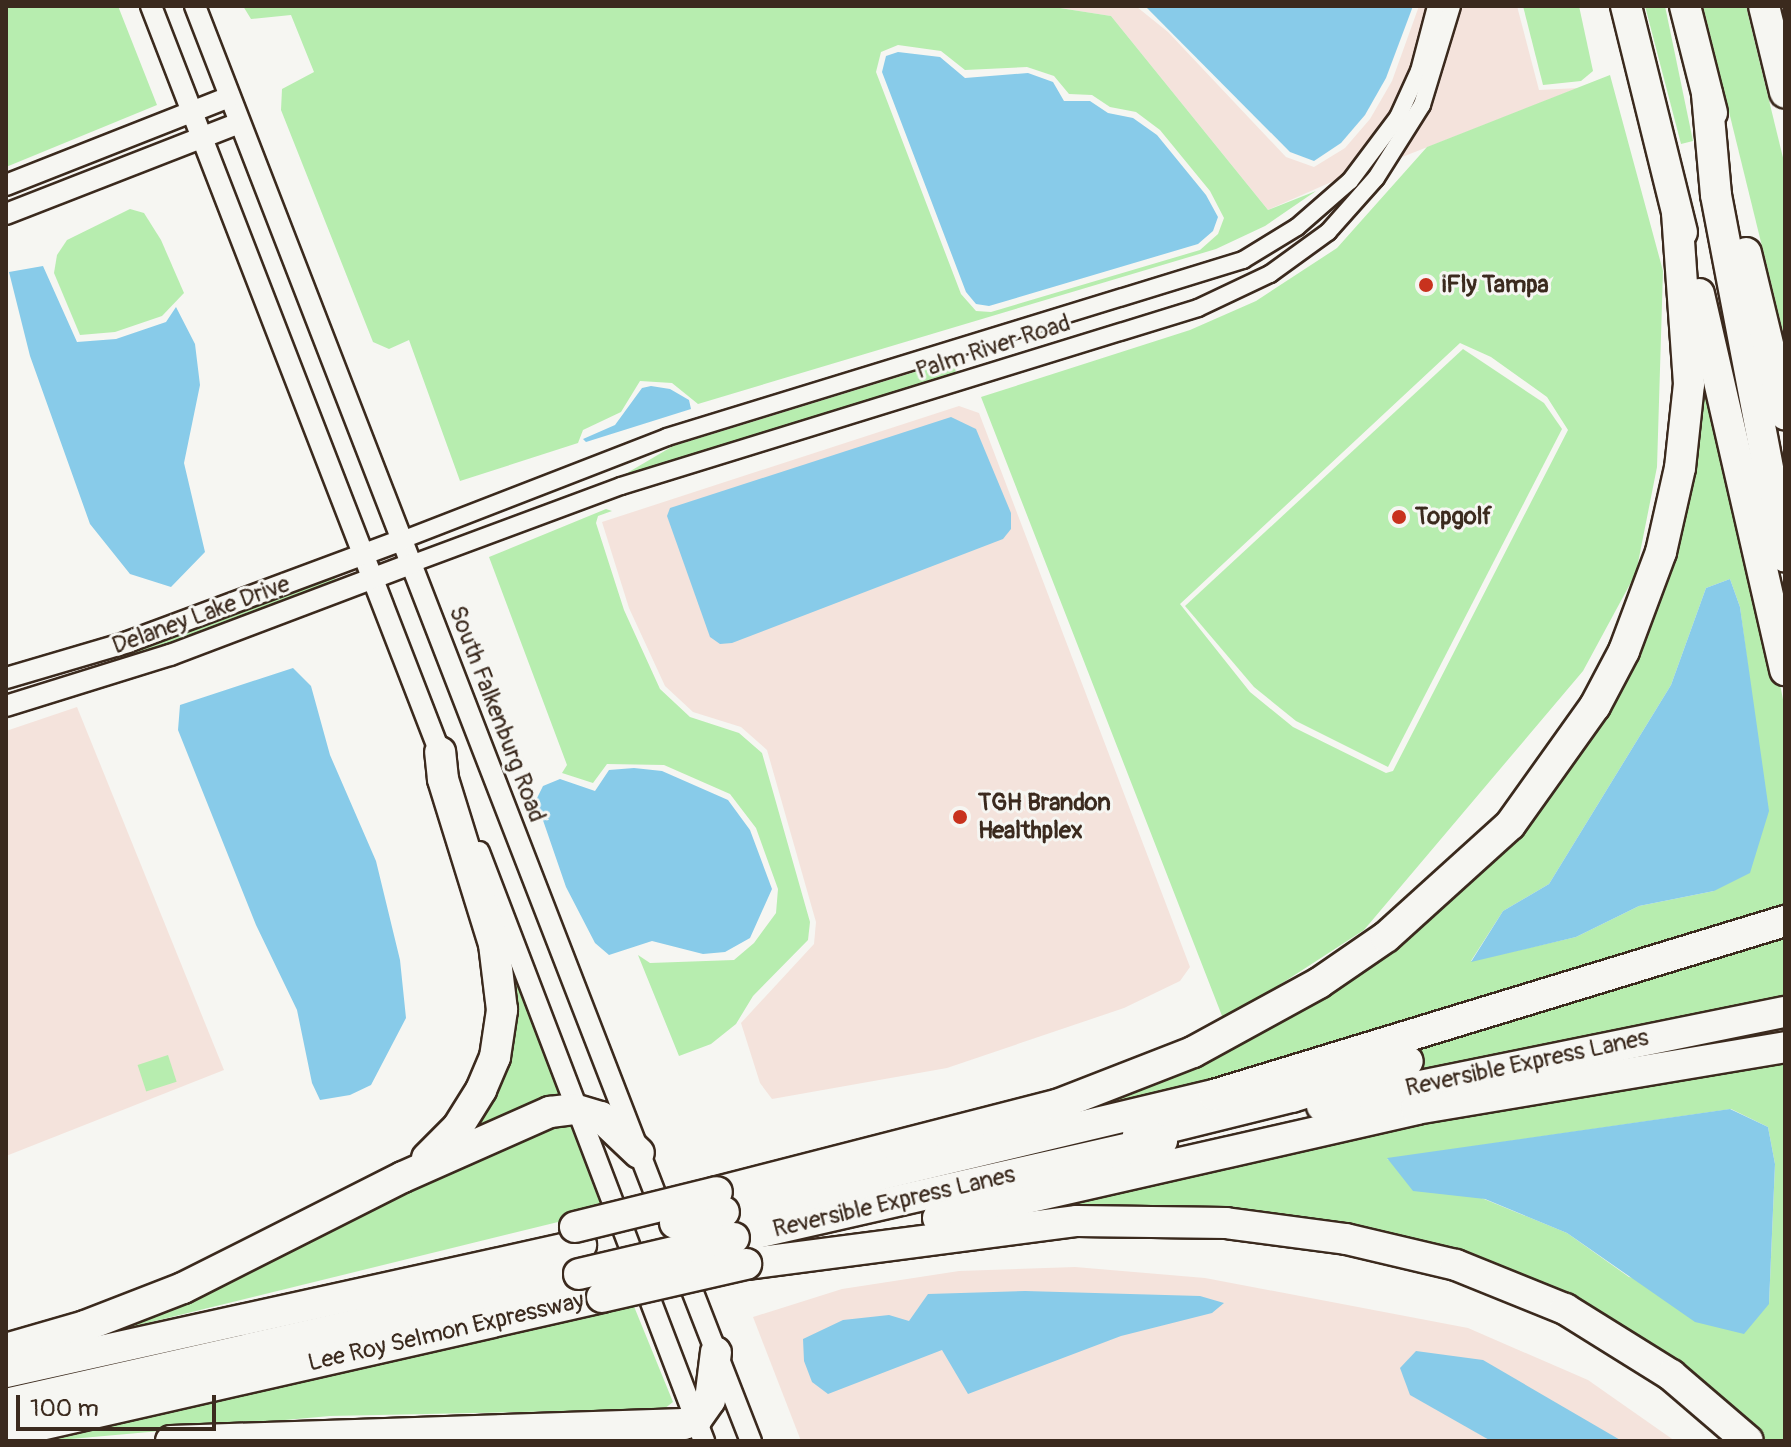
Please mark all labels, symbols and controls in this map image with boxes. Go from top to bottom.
place label: iFly Tampa [1442,271,1549,299]
marker: iFly Tampa [1417,276,1435,294]
street label: Palm River Road [912,308,1074,386]
place label: Topgolf [1415,503,1492,531]
marker: Topgolf [1390,508,1408,526]
street label: Delaney Lake Drive [108,570,294,660]
street label: South Falkenburg Road [442,602,552,826]
place label: TGH Brandon Healthplex [978,789,1111,845]
marker: TGH Brandon Healthplex [949,806,971,828]
street label: Reversible Express Lanes [1403,1023,1651,1103]
street label: Reversible Express Lanes [770,1160,1018,1244]
street label: Lee Roy Selmon Expressway [305,1286,587,1378]
scale bar [20,1379,220,1429]
text: 100 m [30,1394,99,1423]

